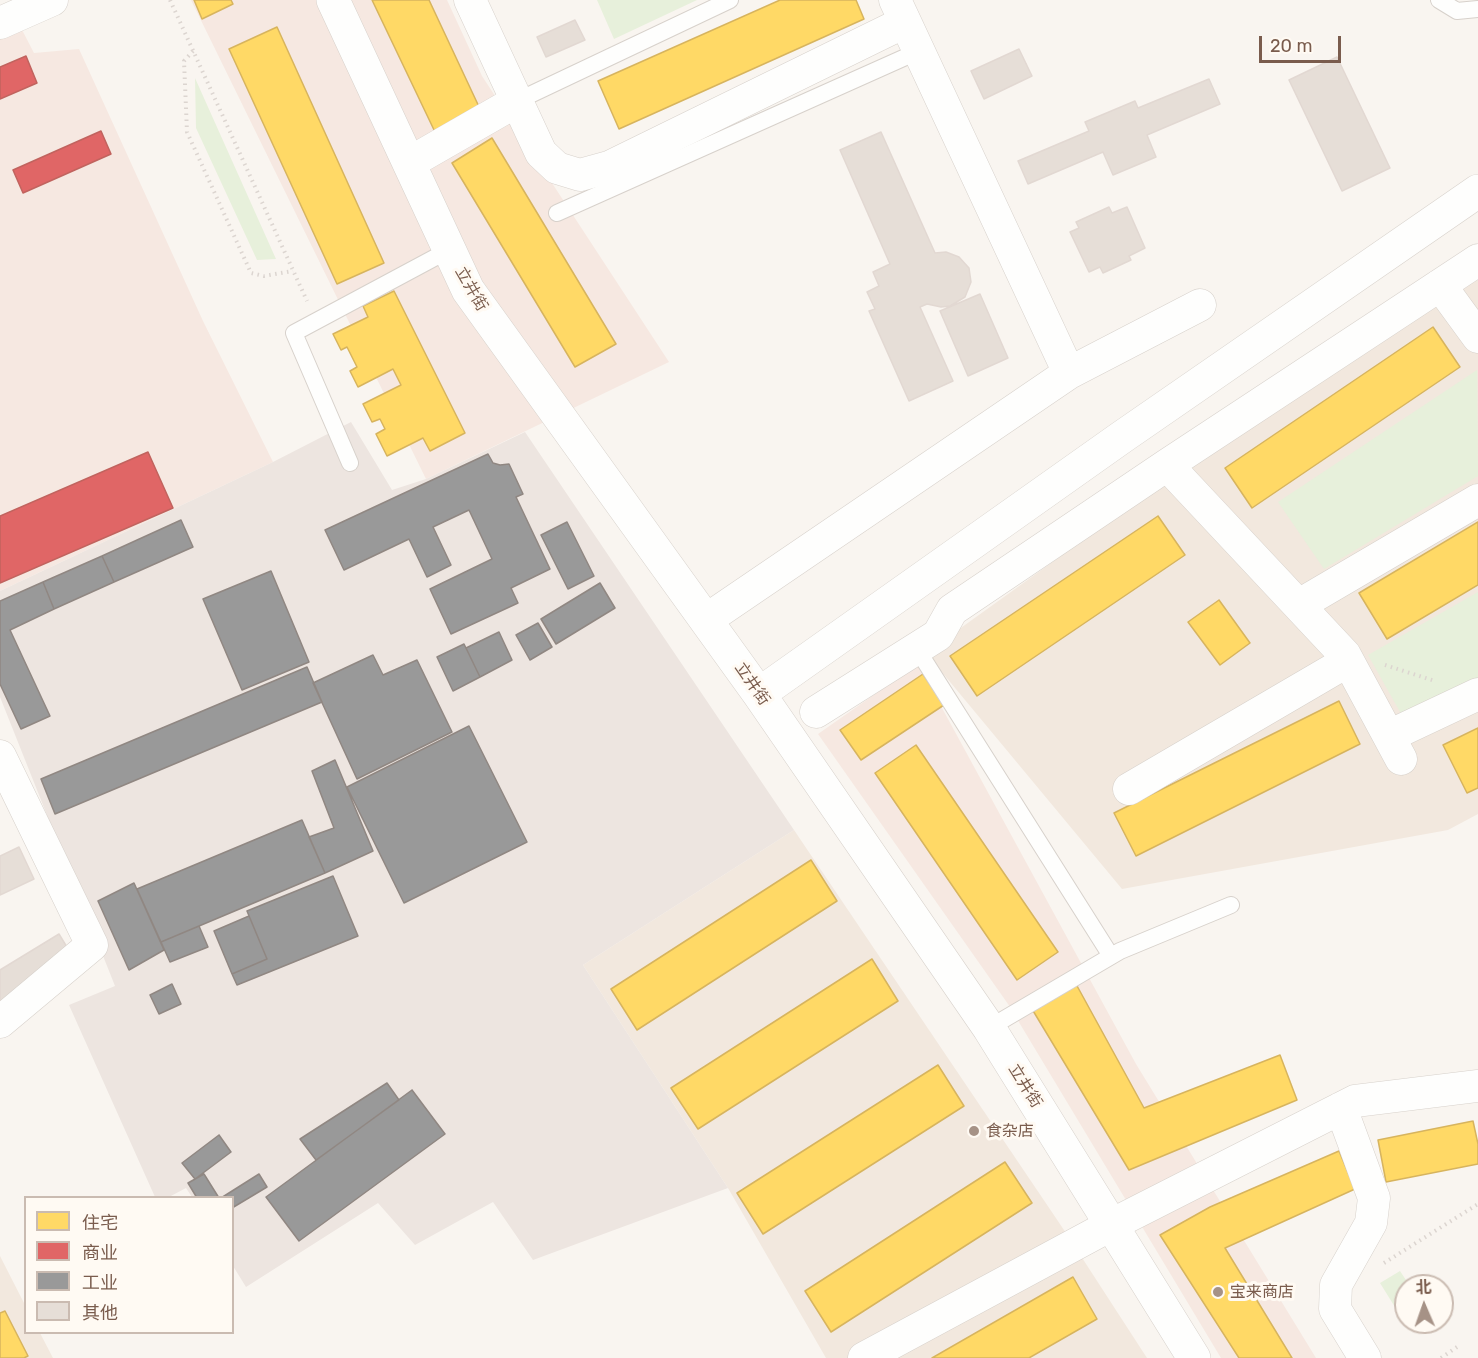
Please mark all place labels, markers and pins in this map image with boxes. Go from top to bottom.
place label: 食杂店 [986,1121,1034,1141]
marker: 食杂店 [967,1124,981,1138]
place label: 宝来商店 [1230,1282,1294,1302]
marker: 宝来商店 [1211,1285,1225,1299]

